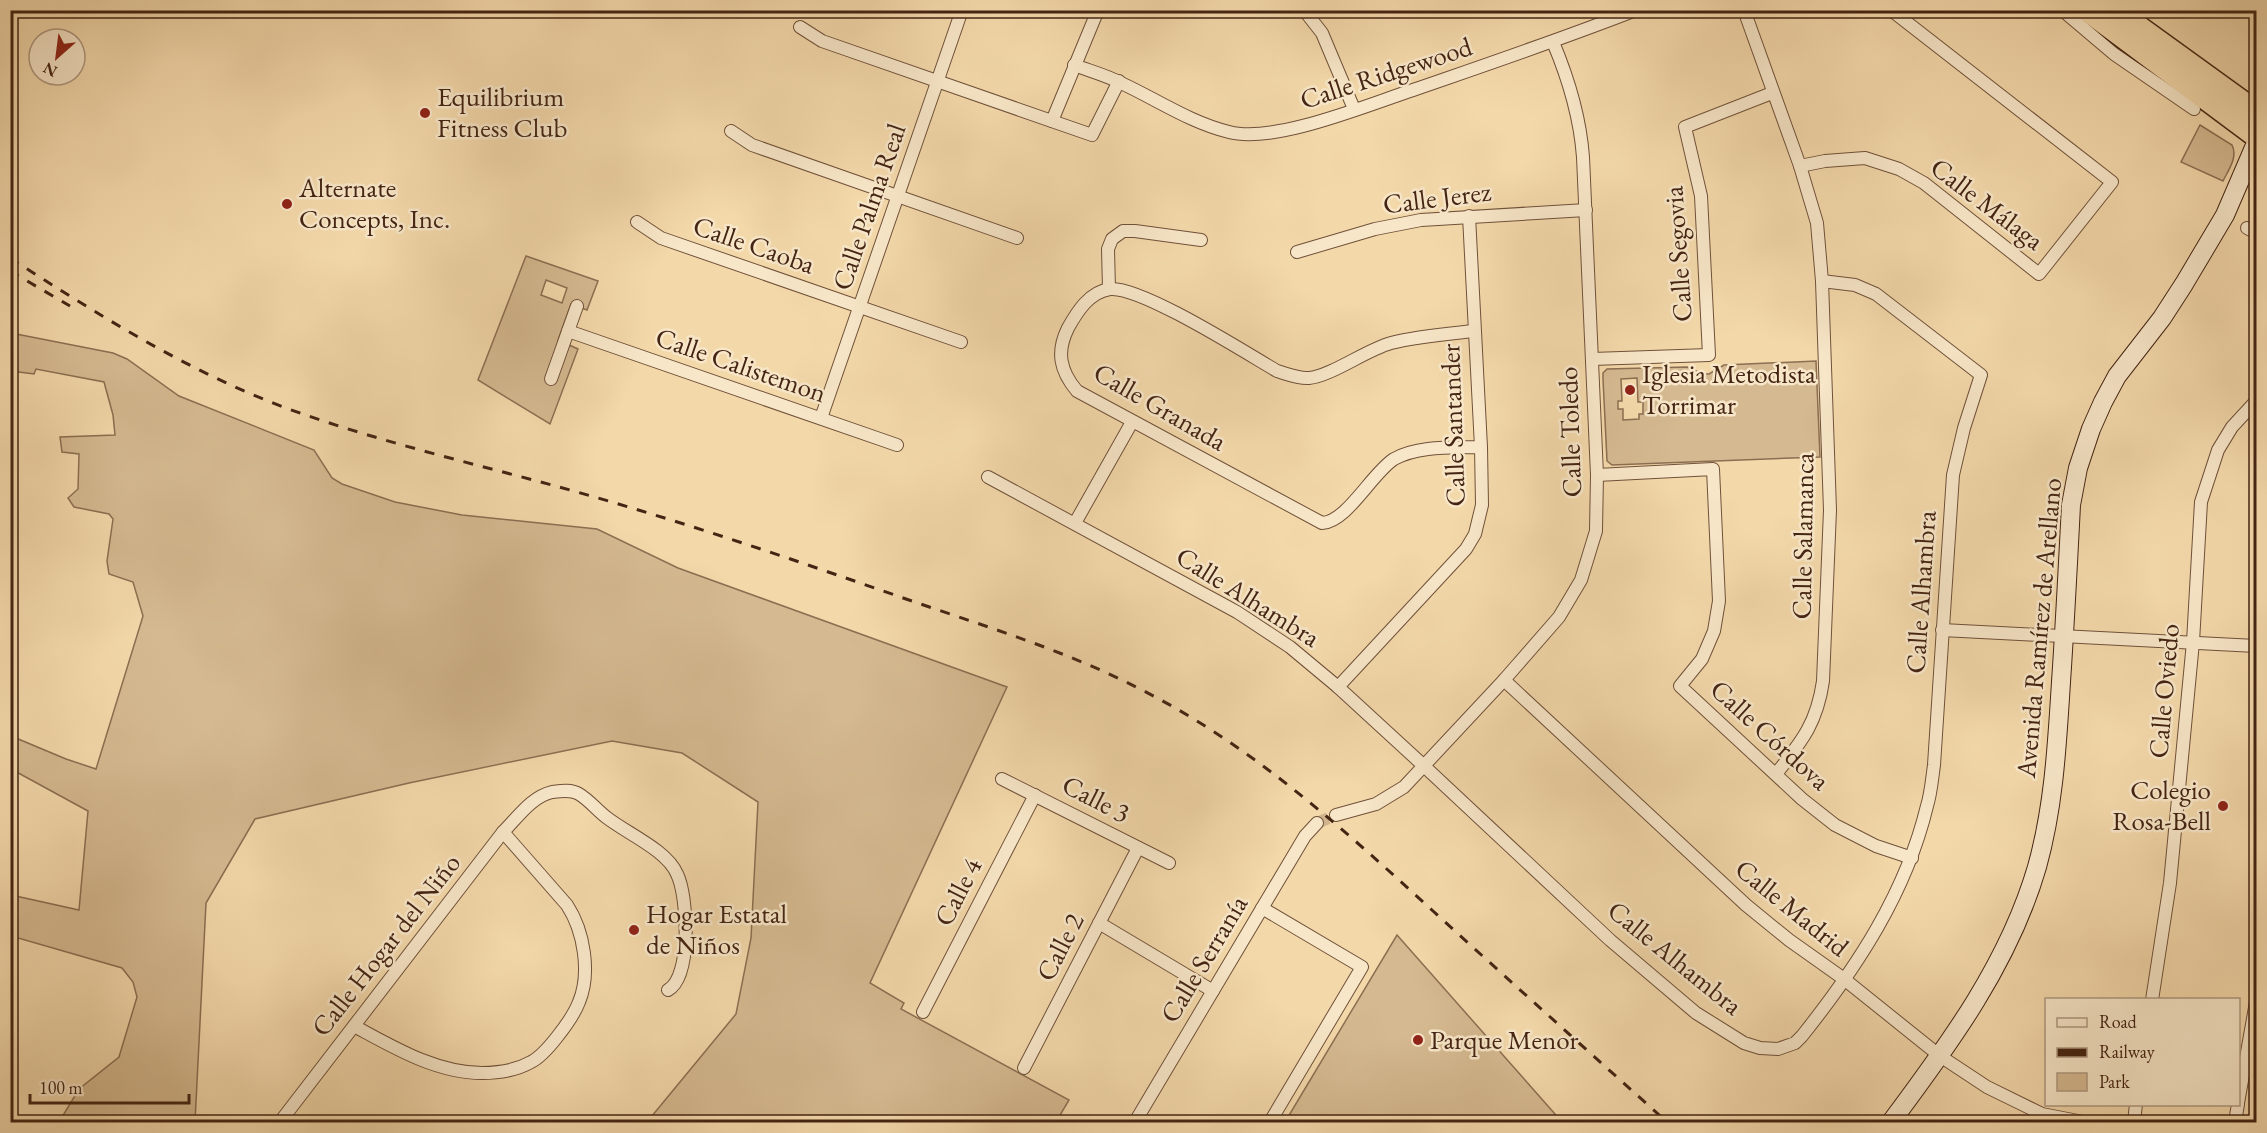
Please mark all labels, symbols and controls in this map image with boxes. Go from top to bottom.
north arrow [27,27,87,87]
street label: Calle Ridgewood [1295,28,1477,117]
text: N [40,57,61,82]
place label: Equilibrium Fitness Club [437,79,567,145]
marker: Equilibrium Fitness Club [418,106,432,120]
street label: Calle Palma Real [824,119,913,295]
street label: Calle Málaga [1924,150,2051,258]
place label: Alternate Concepts, Inc. [298,170,450,236]
street label: Calle Jerez [1381,173,1494,221]
street label: Calle Segovia [1655,185,1700,323]
marker: Alternate Concepts, Inc. [280,197,294,211]
street label: Calle Caoba [689,207,820,282]
street label: Calle Calistemon [651,319,831,410]
street label: Calle Santander [1432,343,1473,507]
street label: Calle Granada [1088,354,1233,459]
place label: Iglesia Metodista Torrimar [1642,356,1816,422]
street label: Calle Toledo [1550,366,1589,498]
marker: Iglesia Metodista Torrimar [1623,383,1637,397]
street label: Calle Salamanca [1784,452,1821,620]
street label: Avenida Ramírez de Arellano [2008,476,2069,780]
street label: Calle Alhambra [1897,509,1944,675]
street label: Calle Alhambra [1170,538,1327,655]
street label: Calle Oviedo [2140,622,2187,760]
street label: Calle Córdova [1703,672,1838,798]
street label: Calle 3 [1056,767,1136,830]
place label: Colegio Rosa-Bell [2112,772,2211,838]
marker: Colegio Rosa-Bell [2216,799,2230,813]
street label: Calle Hogar del Niño [303,846,468,1043]
street label: Calle 4 [926,851,990,932]
street label: Calle Madrid [1728,851,1857,964]
street label: Calle Serranía [1152,889,1255,1029]
street label: Calle Alhambra [1601,893,1750,1023]
place label: Hogar Estatal de Niños [646,896,787,962]
street label: Calle 2 [1028,907,1091,987]
marker: Hogar Estatal de Niños [627,923,641,937]
legend [2045,998,2240,1106]
text: Road [2099,1010,2138,1033]
place label: Parque Menor [1430,1022,1579,1057]
marker: Parque Menor [1411,1033,1425,1047]
text: Railway [2099,1040,2155,1063]
scale bar [30,1067,189,1105]
text: Park [2099,1070,2130,1093]
text: 100 m [39,1076,83,1099]

